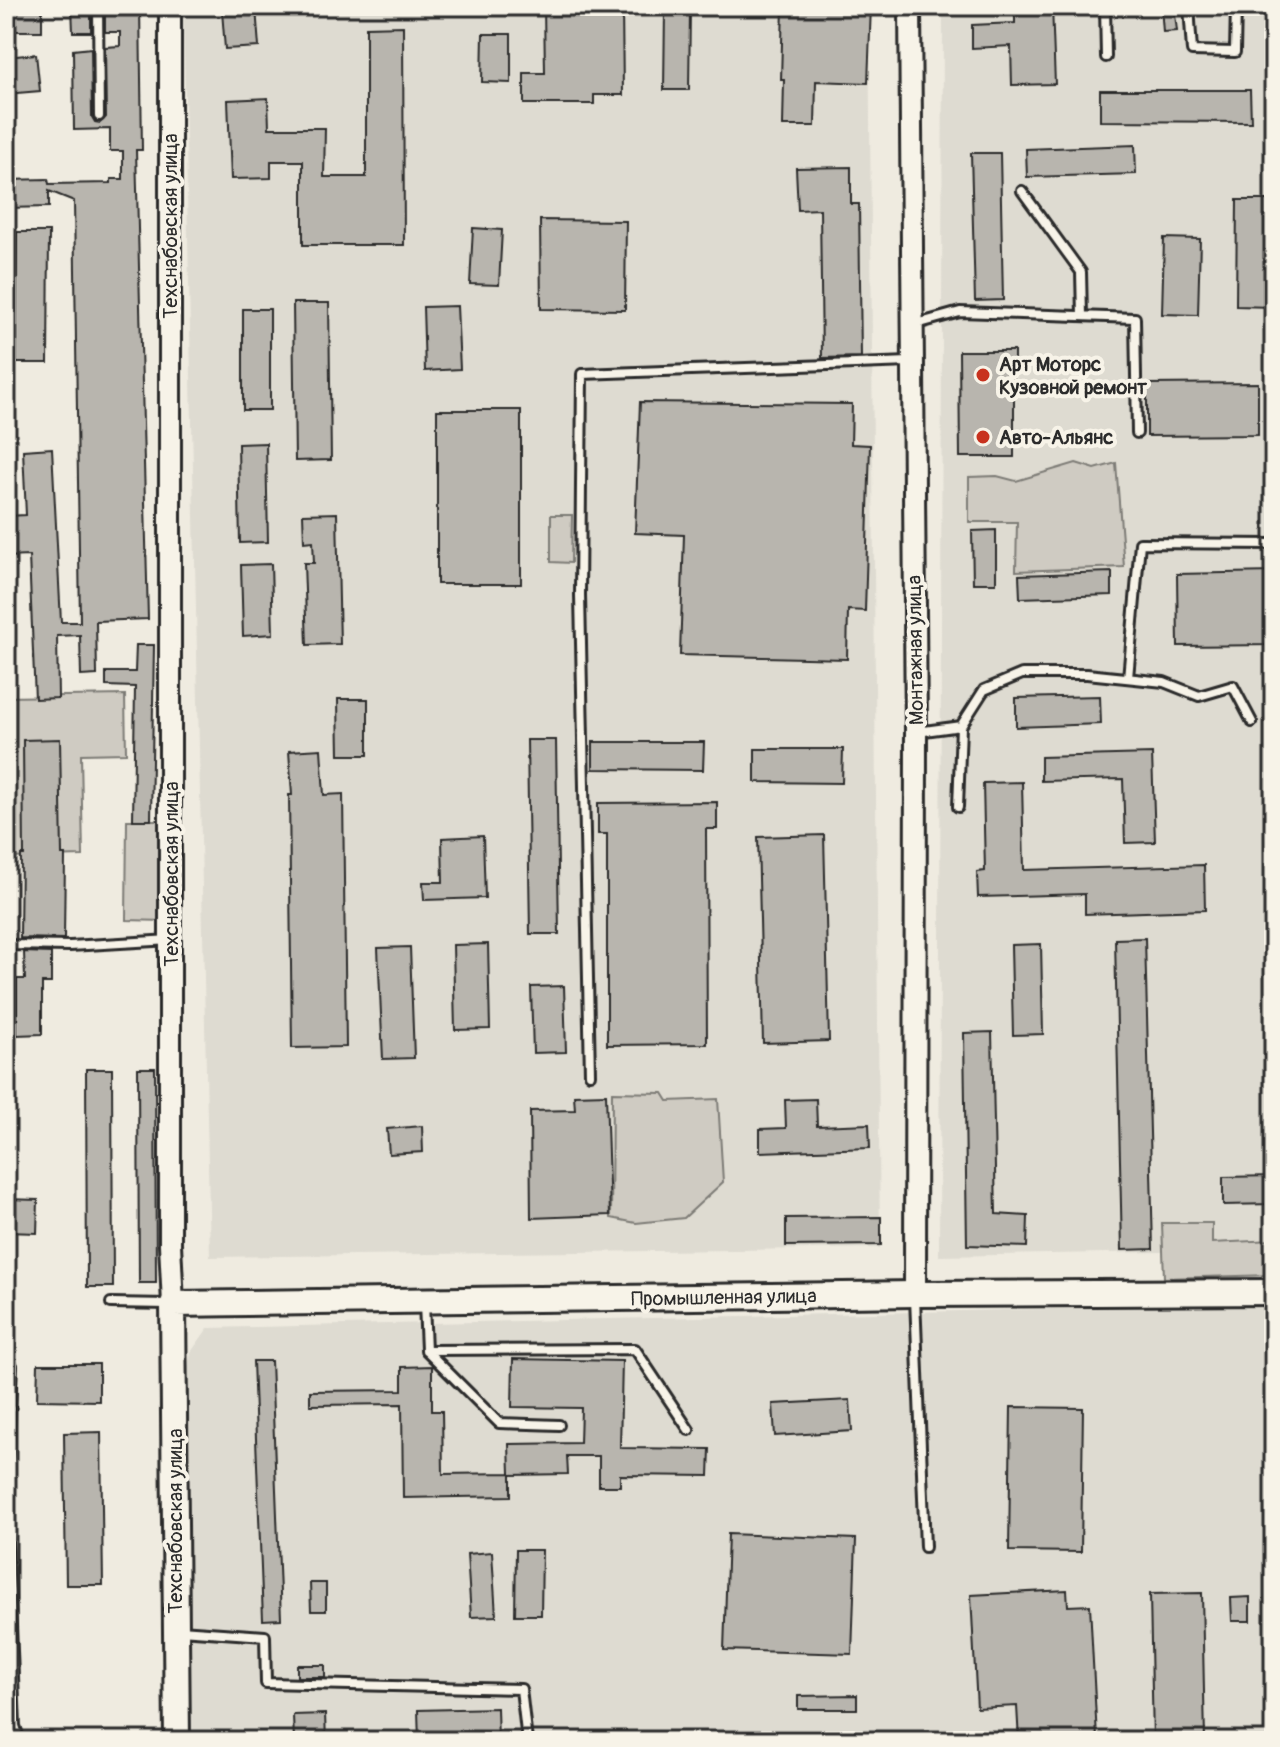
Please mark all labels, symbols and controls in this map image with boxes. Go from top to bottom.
street label: Техснабовская улица [158,133,183,319]
place label: Арт Моторс Кузовной ремонт [999,352,1148,400]
marker: Арт Моторс Кузовной ремонт [974,366,992,384]
place label: Авто-Альянс [999,425,1113,450]
marker: Авто-Альянс [974,428,992,446]
street label: Монтажная улица [902,575,929,725]
street label: Техснабовская улица [159,781,184,967]
street label: Промышленная улица [631,1283,817,1312]
street label: Техснабовская улица [163,1428,188,1614]

